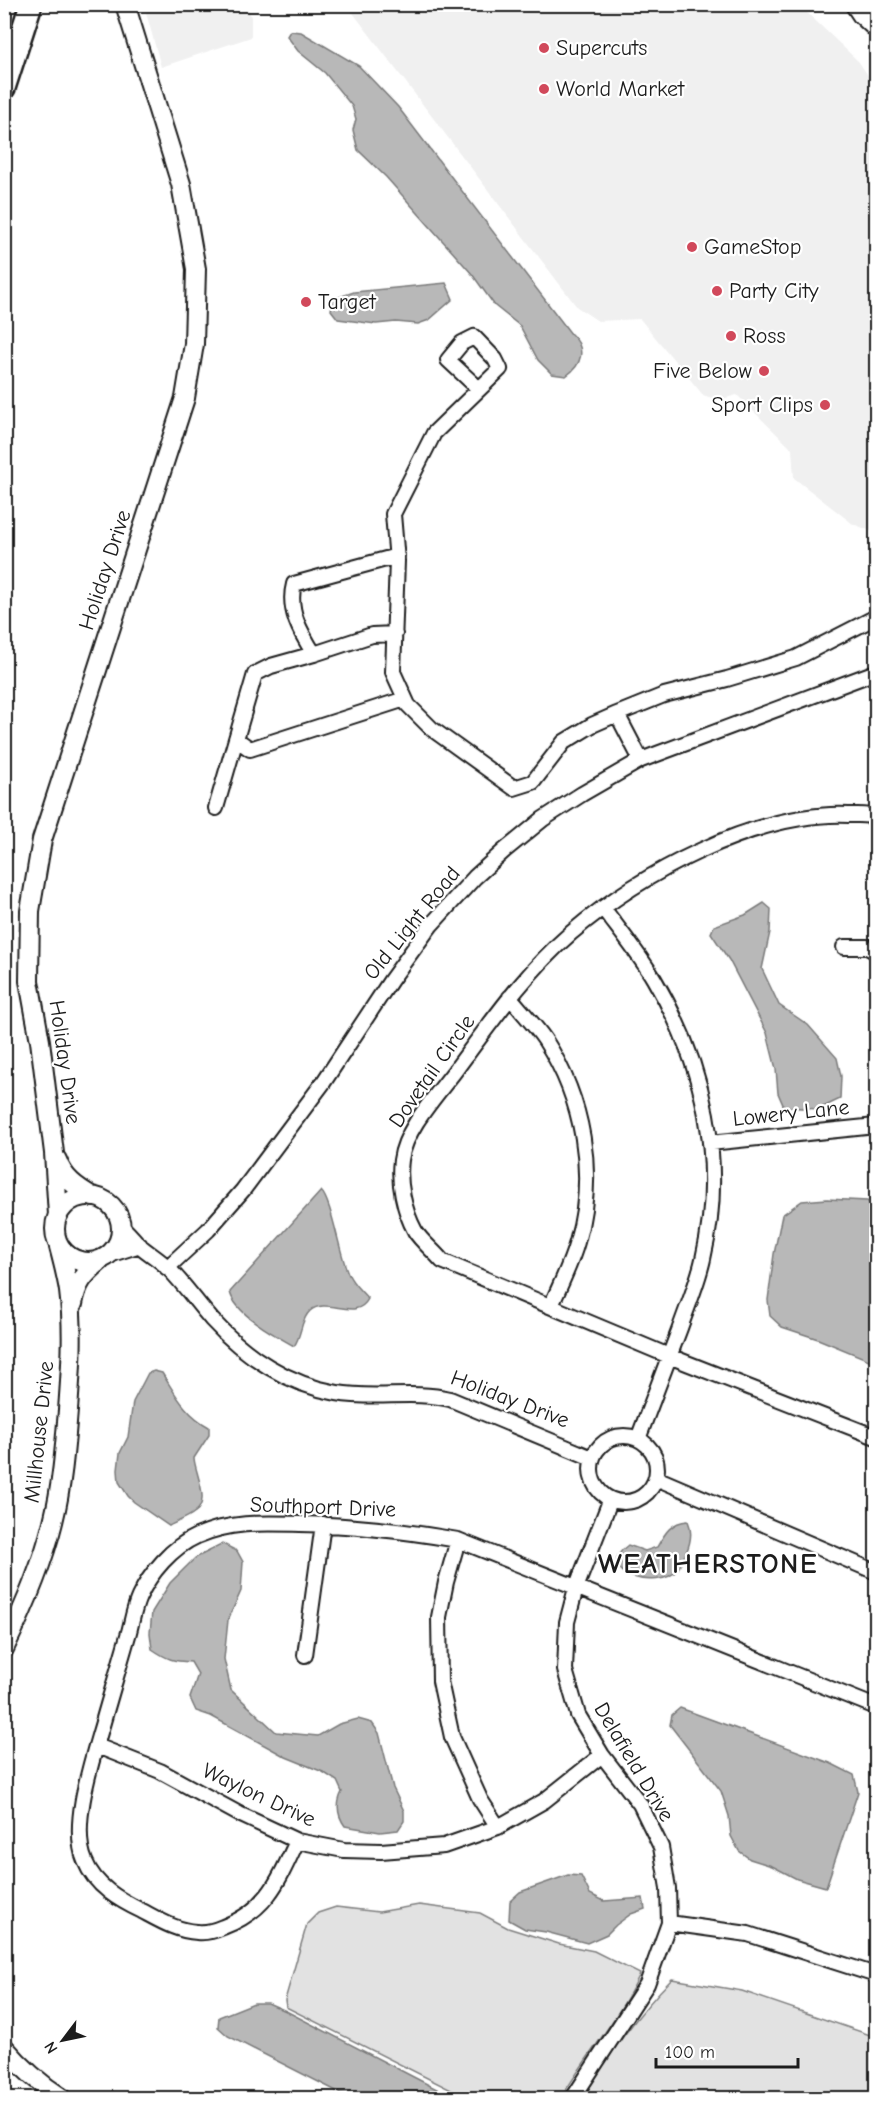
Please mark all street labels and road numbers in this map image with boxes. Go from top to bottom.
street label: Holiday Drive [73,507,137,633]
street label: Old Light Road [358,861,466,985]
street label: Holiday Drive [43,998,87,1126]
street label: Dovetail Circle [383,1009,481,1133]
street label: Lowery Lane [731,1094,851,1132]
street label: Millhouse Drive [19,1360,59,1504]
street label: Holiday Drive [447,1364,573,1434]
street label: Southport Drive [250,1491,396,1523]
street label: Delafield Drive [588,1698,680,1826]
street label: Waylon Drive [198,1757,320,1833]

